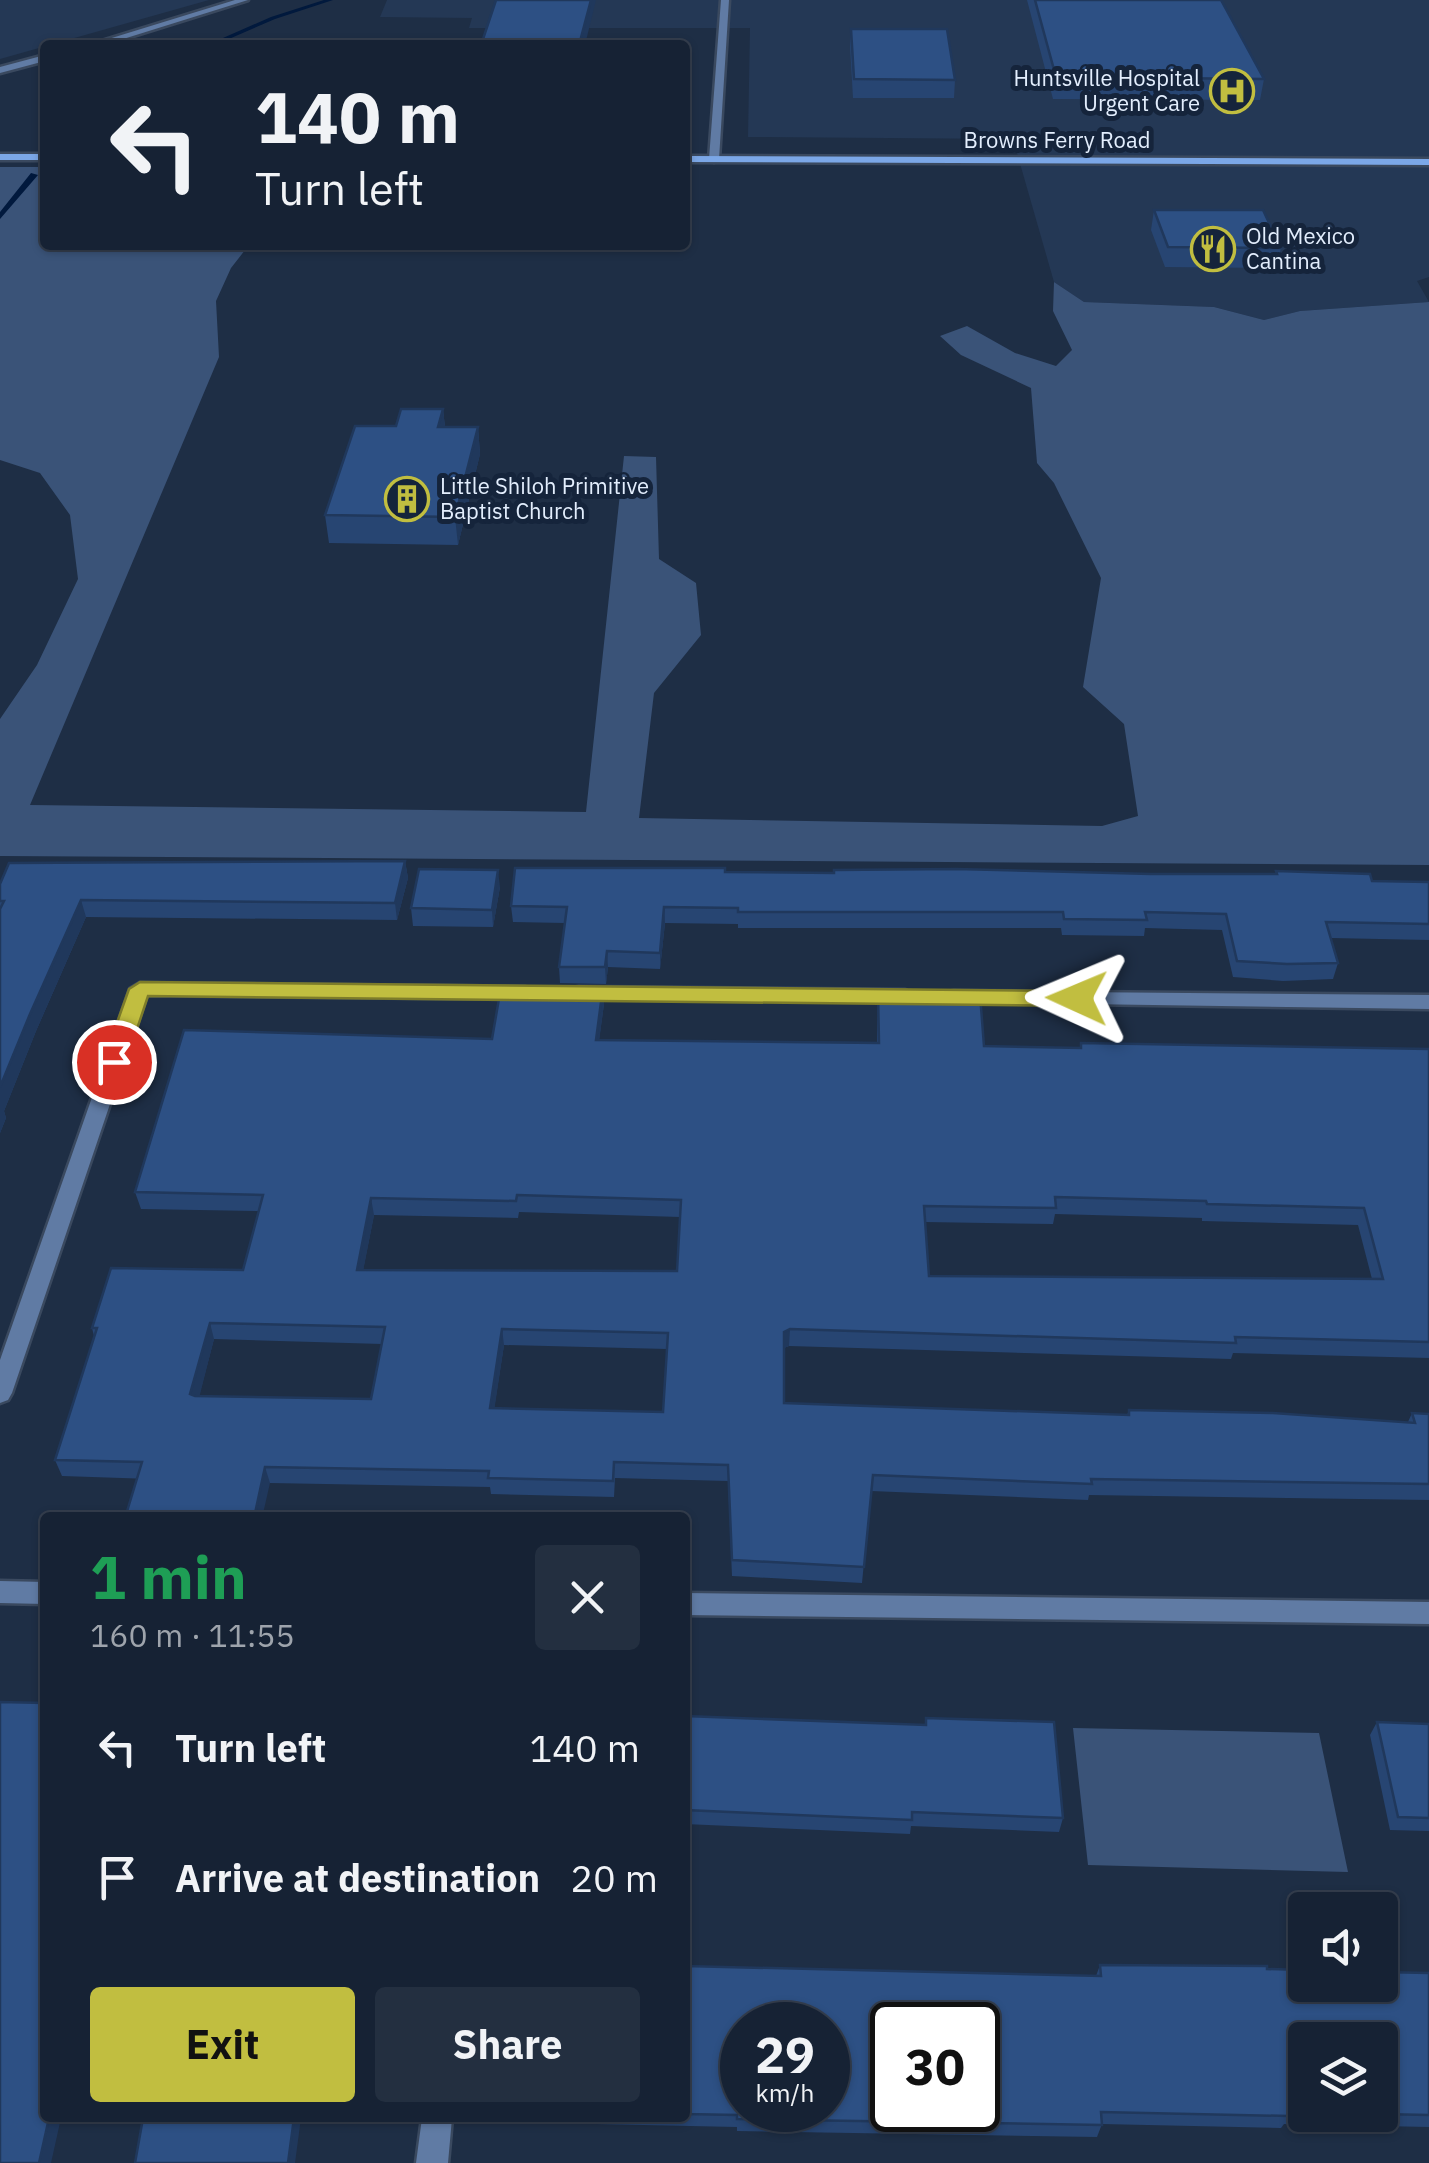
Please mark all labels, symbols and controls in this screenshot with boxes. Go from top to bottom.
place label: Huntsville Hospital Urgent Care [1014,63,1200,117]
hospital icon: Huntsville Hospital Urgent Care [1209,68,1255,114]
text: 140 m [255,71,460,162]
icon: left [90,80,220,210]
street label: Browns Ferry Road [964,125,1150,154]
text: Turn left [255,159,424,217]
place label: Old Mexico Cantina [1246,221,1355,275]
restaurant icon: Old Mexico Cantina [1190,226,1236,272]
place label: Little Shiloh Primitive Baptist Church [440,471,649,525]
building icon: Little Shiloh Primitive Baptist Church [384,476,430,522]
position arrow [1025,946,1129,1050]
pin [72,1020,157,1105]
icon: arrive [87,1035,142,1090]
text: 1 min [90,1537,247,1616]
button: close [535,1545,640,1650]
text: 160 m · 11:55 [90,1614,295,1656]
icon: left [90,1720,145,1775]
text: Turn left [175,1723,326,1772]
text: 140 m [529,1723,640,1772]
icon: arrive [90,1850,145,1905]
text: Arrive at destination [175,1853,540,1902]
text: 20 m [570,1853,658,1902]
map controls [1288,1892,1398,2132]
button: sound [1288,1892,1398,2002]
button: Exit [90,1987,355,2102]
button: Share [375,1987,640,2102]
speed limit sign: 30 [870,2002,1000,2132]
text: 29 [755,2022,815,2087]
button: layers [1288,2022,1398,2132]
text: km/h [756,2076,814,2109]

